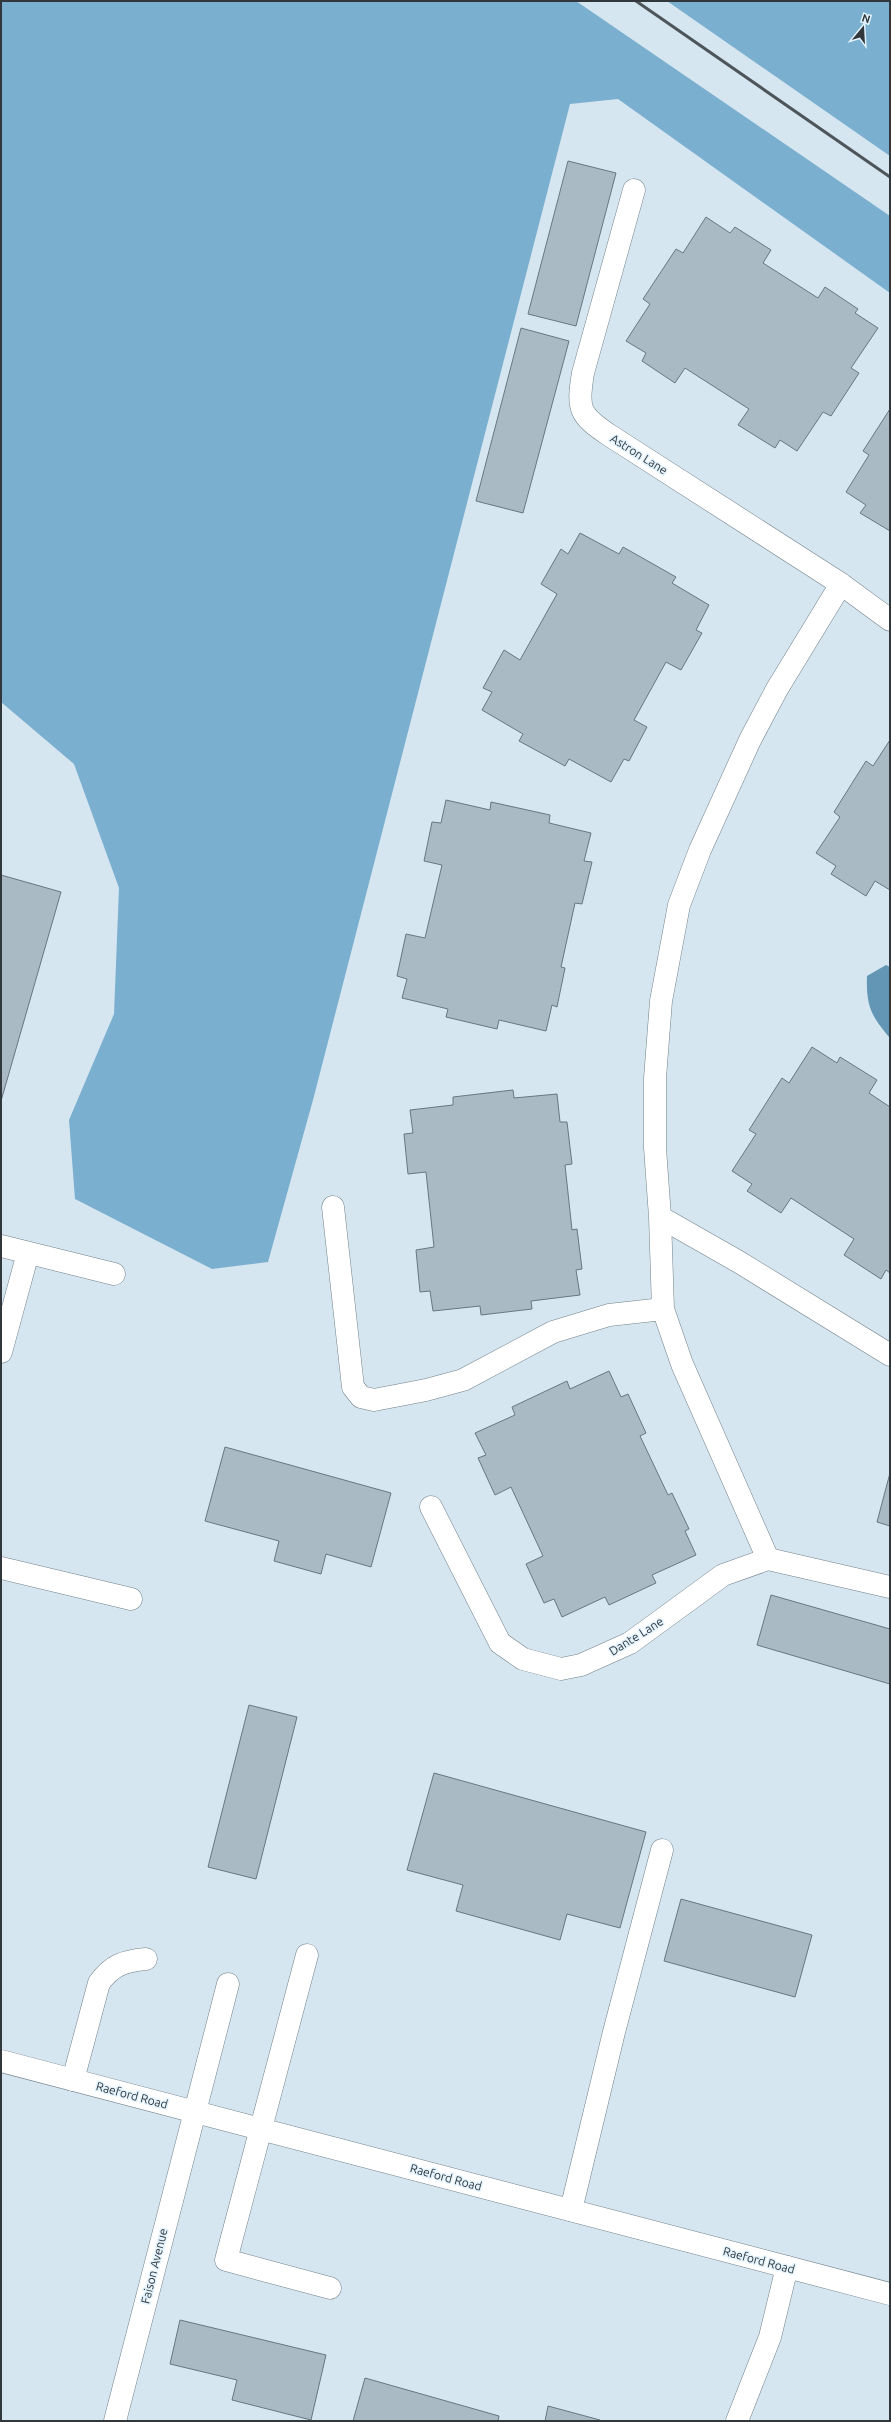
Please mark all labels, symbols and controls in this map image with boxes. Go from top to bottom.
north arrow [843,8,883,48]
text: N [860,12,872,25]
street label: Astron Lane [608,431,670,477]
street label: Dante Lane [607,1614,665,1658]
street label: Raeford Road [95,2079,169,2111]
street label: Raeford Road [409,2161,483,2193]
street label: Faison Avenue [138,2227,170,2305]
street label: Raeford Road [722,2244,796,2276]

